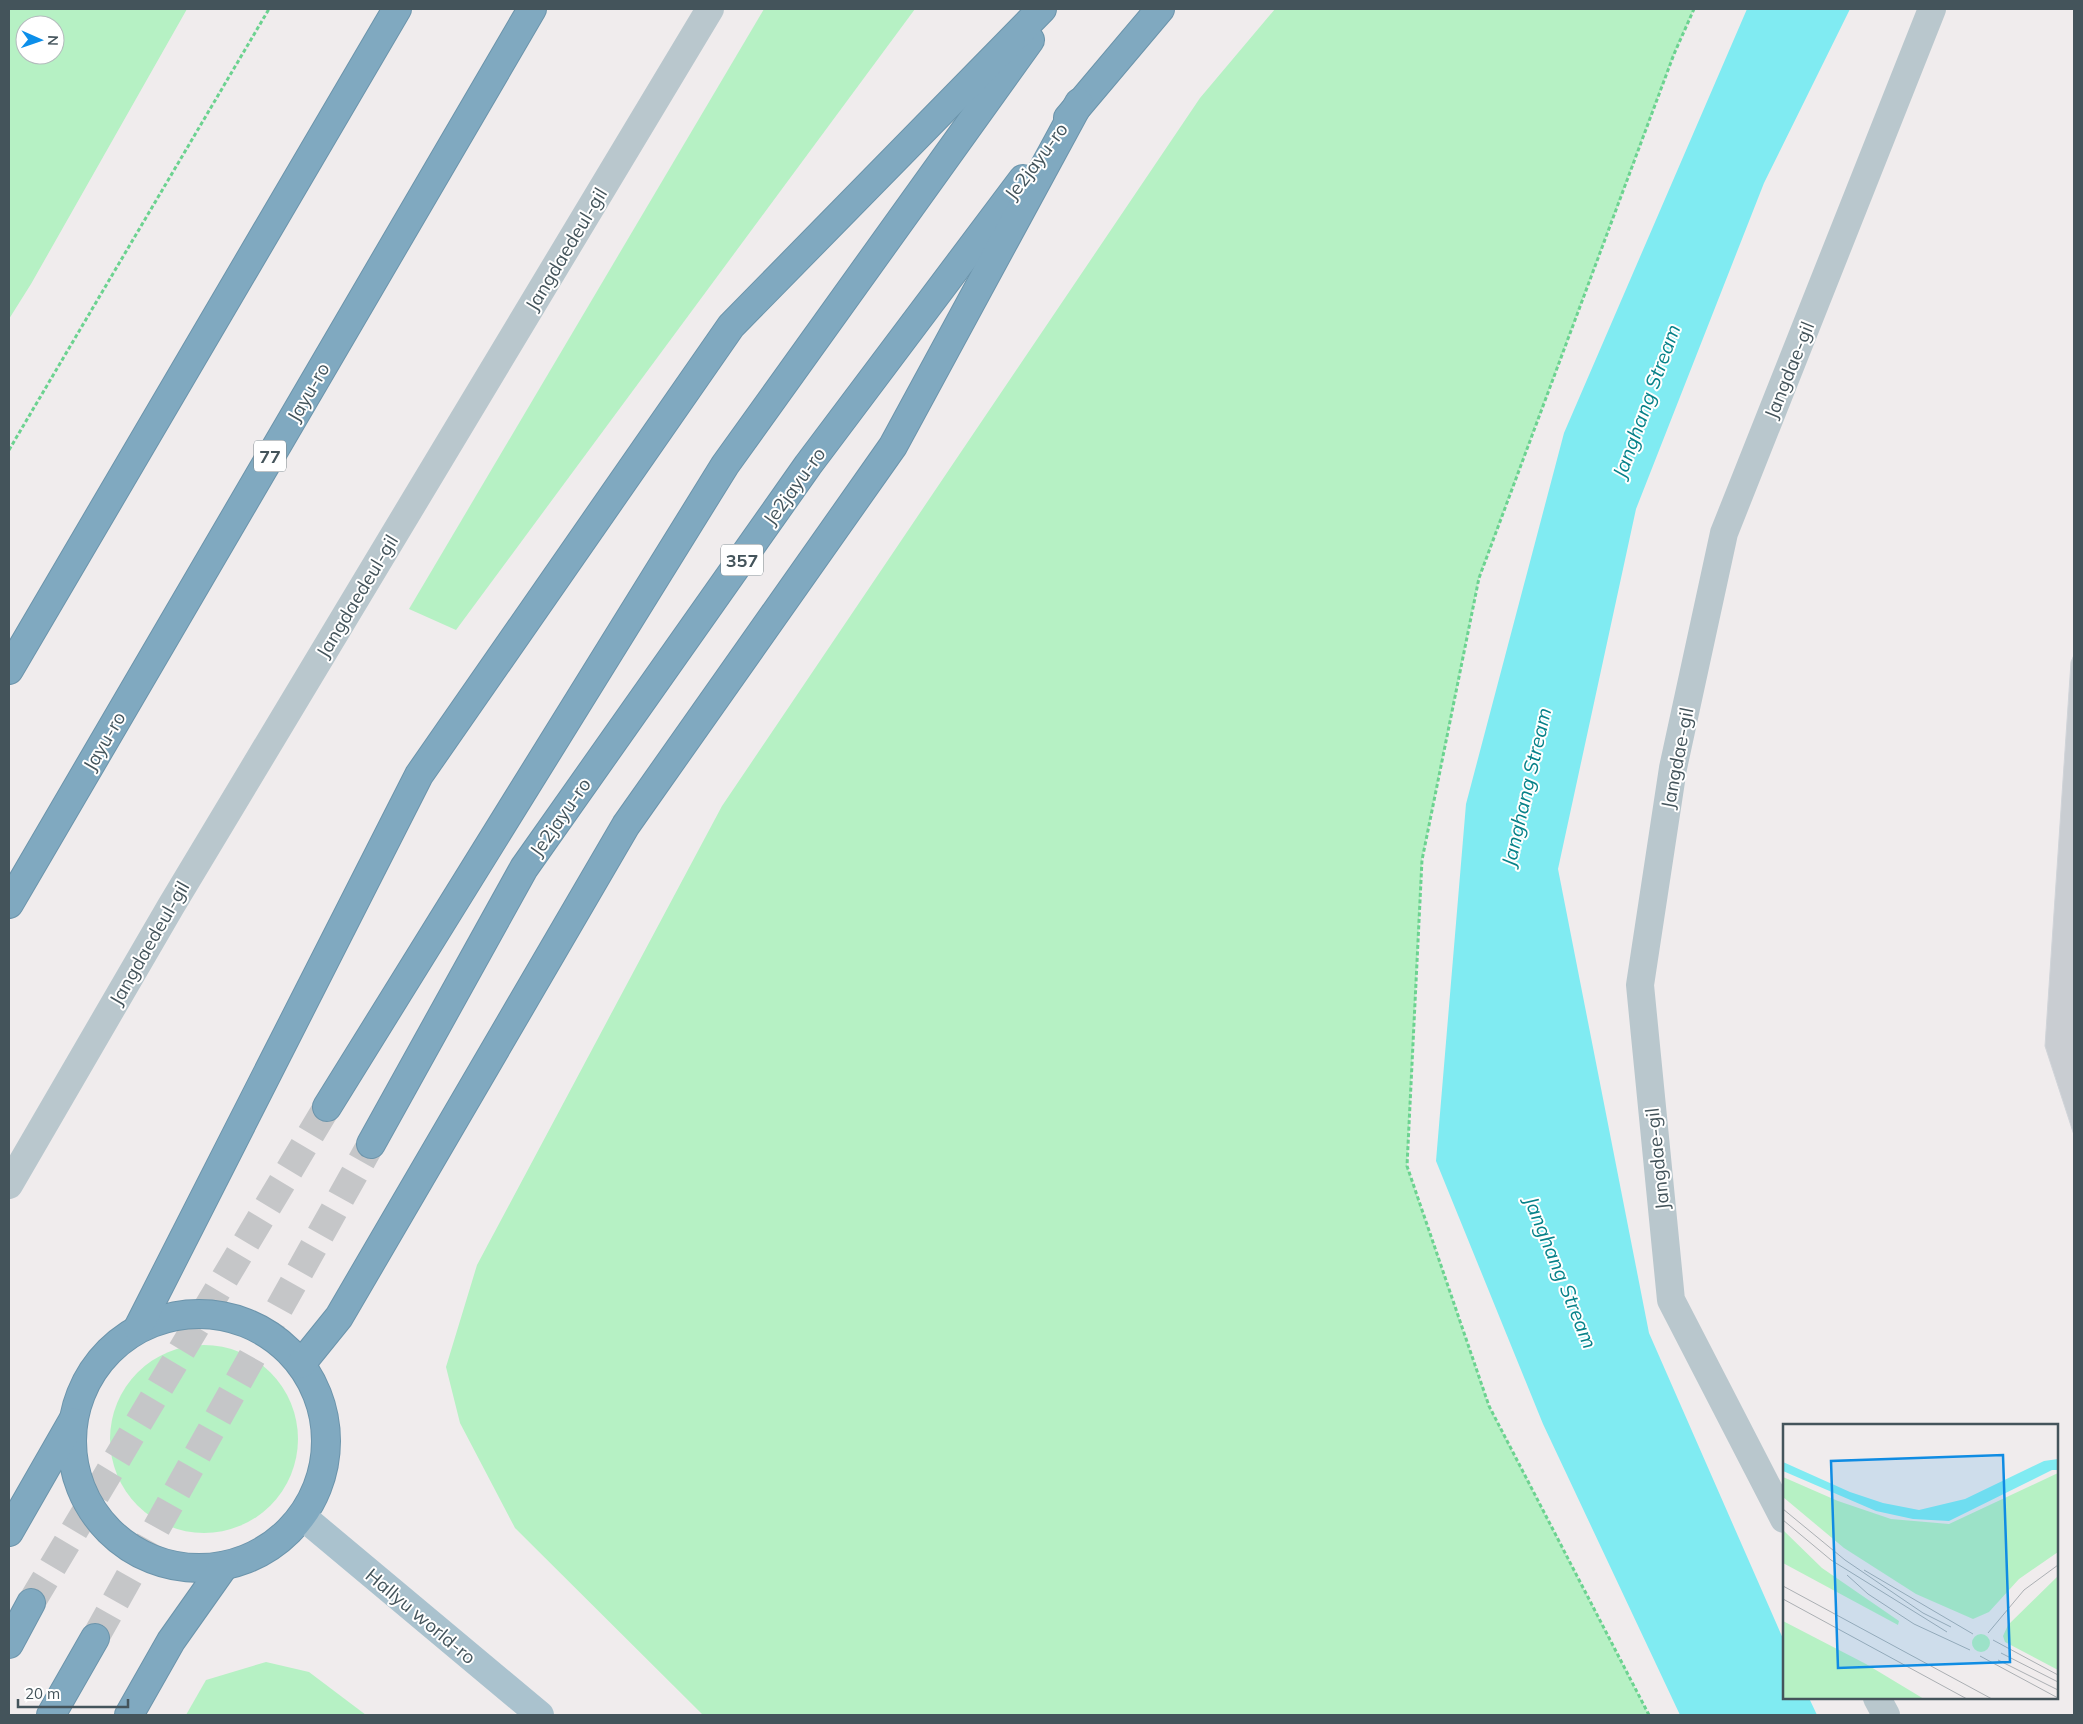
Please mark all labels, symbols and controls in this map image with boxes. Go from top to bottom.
north arrow [15,15,65,65]
text: N [44,35,62,46]
street label: Je2jayu-ro [999,118,1073,204]
street label: Jangdaedeul-gil [520,183,612,315]
street label: Jangdae-gil [1759,318,1819,422]
water label: Janghang Stream [1606,321,1685,483]
street label: Jayu-ro [282,358,334,426]
road number: 77 [254,441,286,472]
street label: Je2jayu-ro [758,442,830,530]
street label: Jangdaedeul-gil [311,530,403,662]
road number: 357 [721,544,763,576]
water label: Janghang Stream [1495,705,1556,871]
street label: Jangdae-gil [1655,705,1699,811]
street label: Jayu-ro [78,707,130,775]
street label: Je2jayu-ro [524,773,596,861]
street label: Jangdaedeul-gil [104,877,194,1009]
street label: Jangdae-gil [1640,1107,1674,1211]
water label: Janghang Stream [1518,1190,1603,1352]
inset map [1783,1424,2058,1699]
street label: Hallyu world-ro [361,1563,481,1669]
scale bar [18,1676,128,1708]
text: 20 m [25,1684,60,1703]

